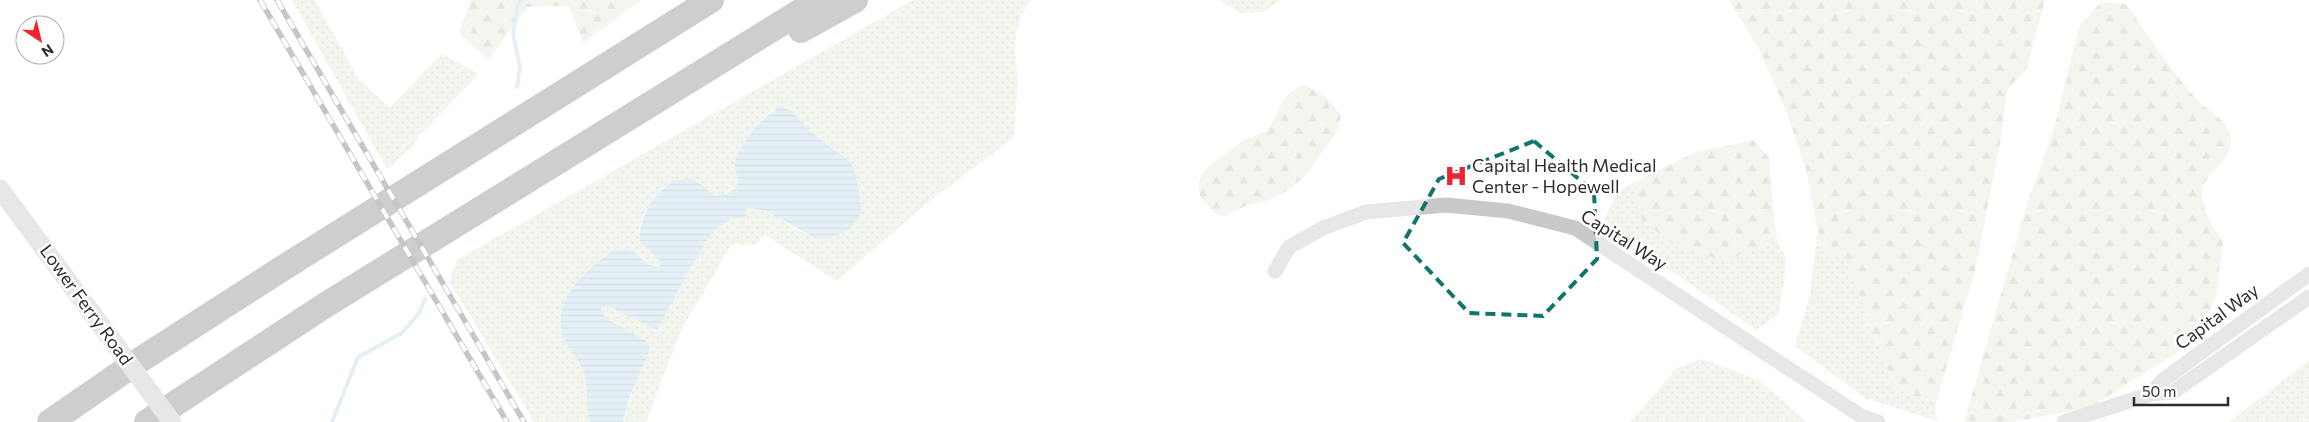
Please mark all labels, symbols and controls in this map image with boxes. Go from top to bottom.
north arrow [15,15,65,65]
text: N [39,41,57,61]
place label: Capital Health Medical Center - Hopewell [1472,154,1657,197]
hospital icon: Capital Health Medical Center - Hopewell [1443,163,1469,189]
street label: Capital Way [1577,204,1672,274]
street label: Lower Ferry Road [36,240,138,369]
street label: Capital Way [2170,279,2262,354]
scale bar [2134,374,2228,406]
text: 50 m [2142,382,2176,400]

